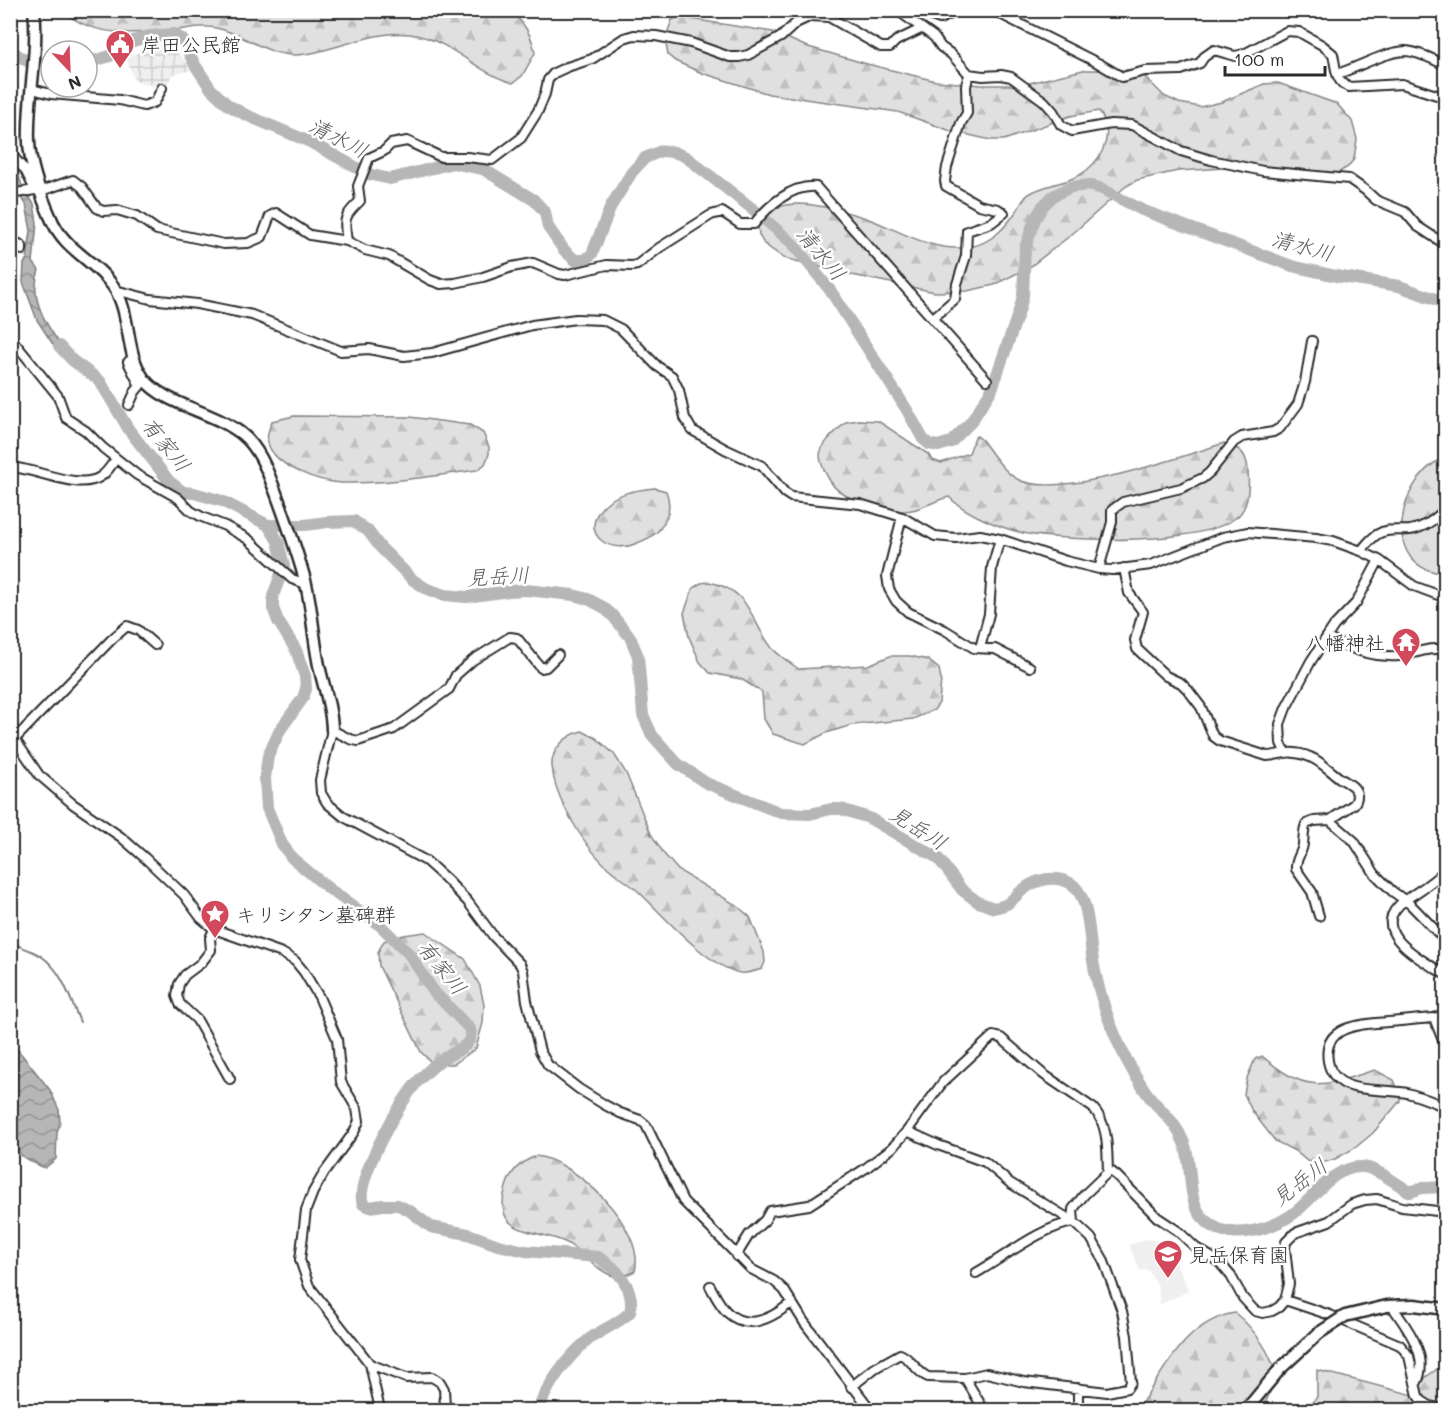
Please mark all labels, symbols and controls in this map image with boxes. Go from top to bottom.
public building icon: 岸田公民館 [104,28,136,70]
place label: 岸田公民館 [141,31,241,57]
north arrow [39,39,99,99]
scale bar [1225,39,1326,77]
text: 100 m [1234,47,1284,71]
text: N [65,71,85,95]
water label: 清水川 [305,111,373,163]
water label: 清水川 [791,220,853,286]
water label: 清水川 [1269,224,1337,266]
water label: 有家川 [137,411,197,477]
water label: 見岳川 [466,560,530,590]
temple icon: 八幡神社 [1390,626,1422,668]
place label: 八幡神社 [1305,629,1385,655]
water label: 見岳川 [885,799,953,855]
place icon: キリシタン墓碑群 [199,898,231,940]
place label: キリシタン墓碑群 [236,901,395,927]
water label: 有家川 [413,934,473,1000]
water label: 見岳川 [1266,1151,1332,1211]
school or university icon: 見岳保育園 [1152,1238,1184,1280]
place label: 見岳保育園 [1189,1241,1289,1267]

